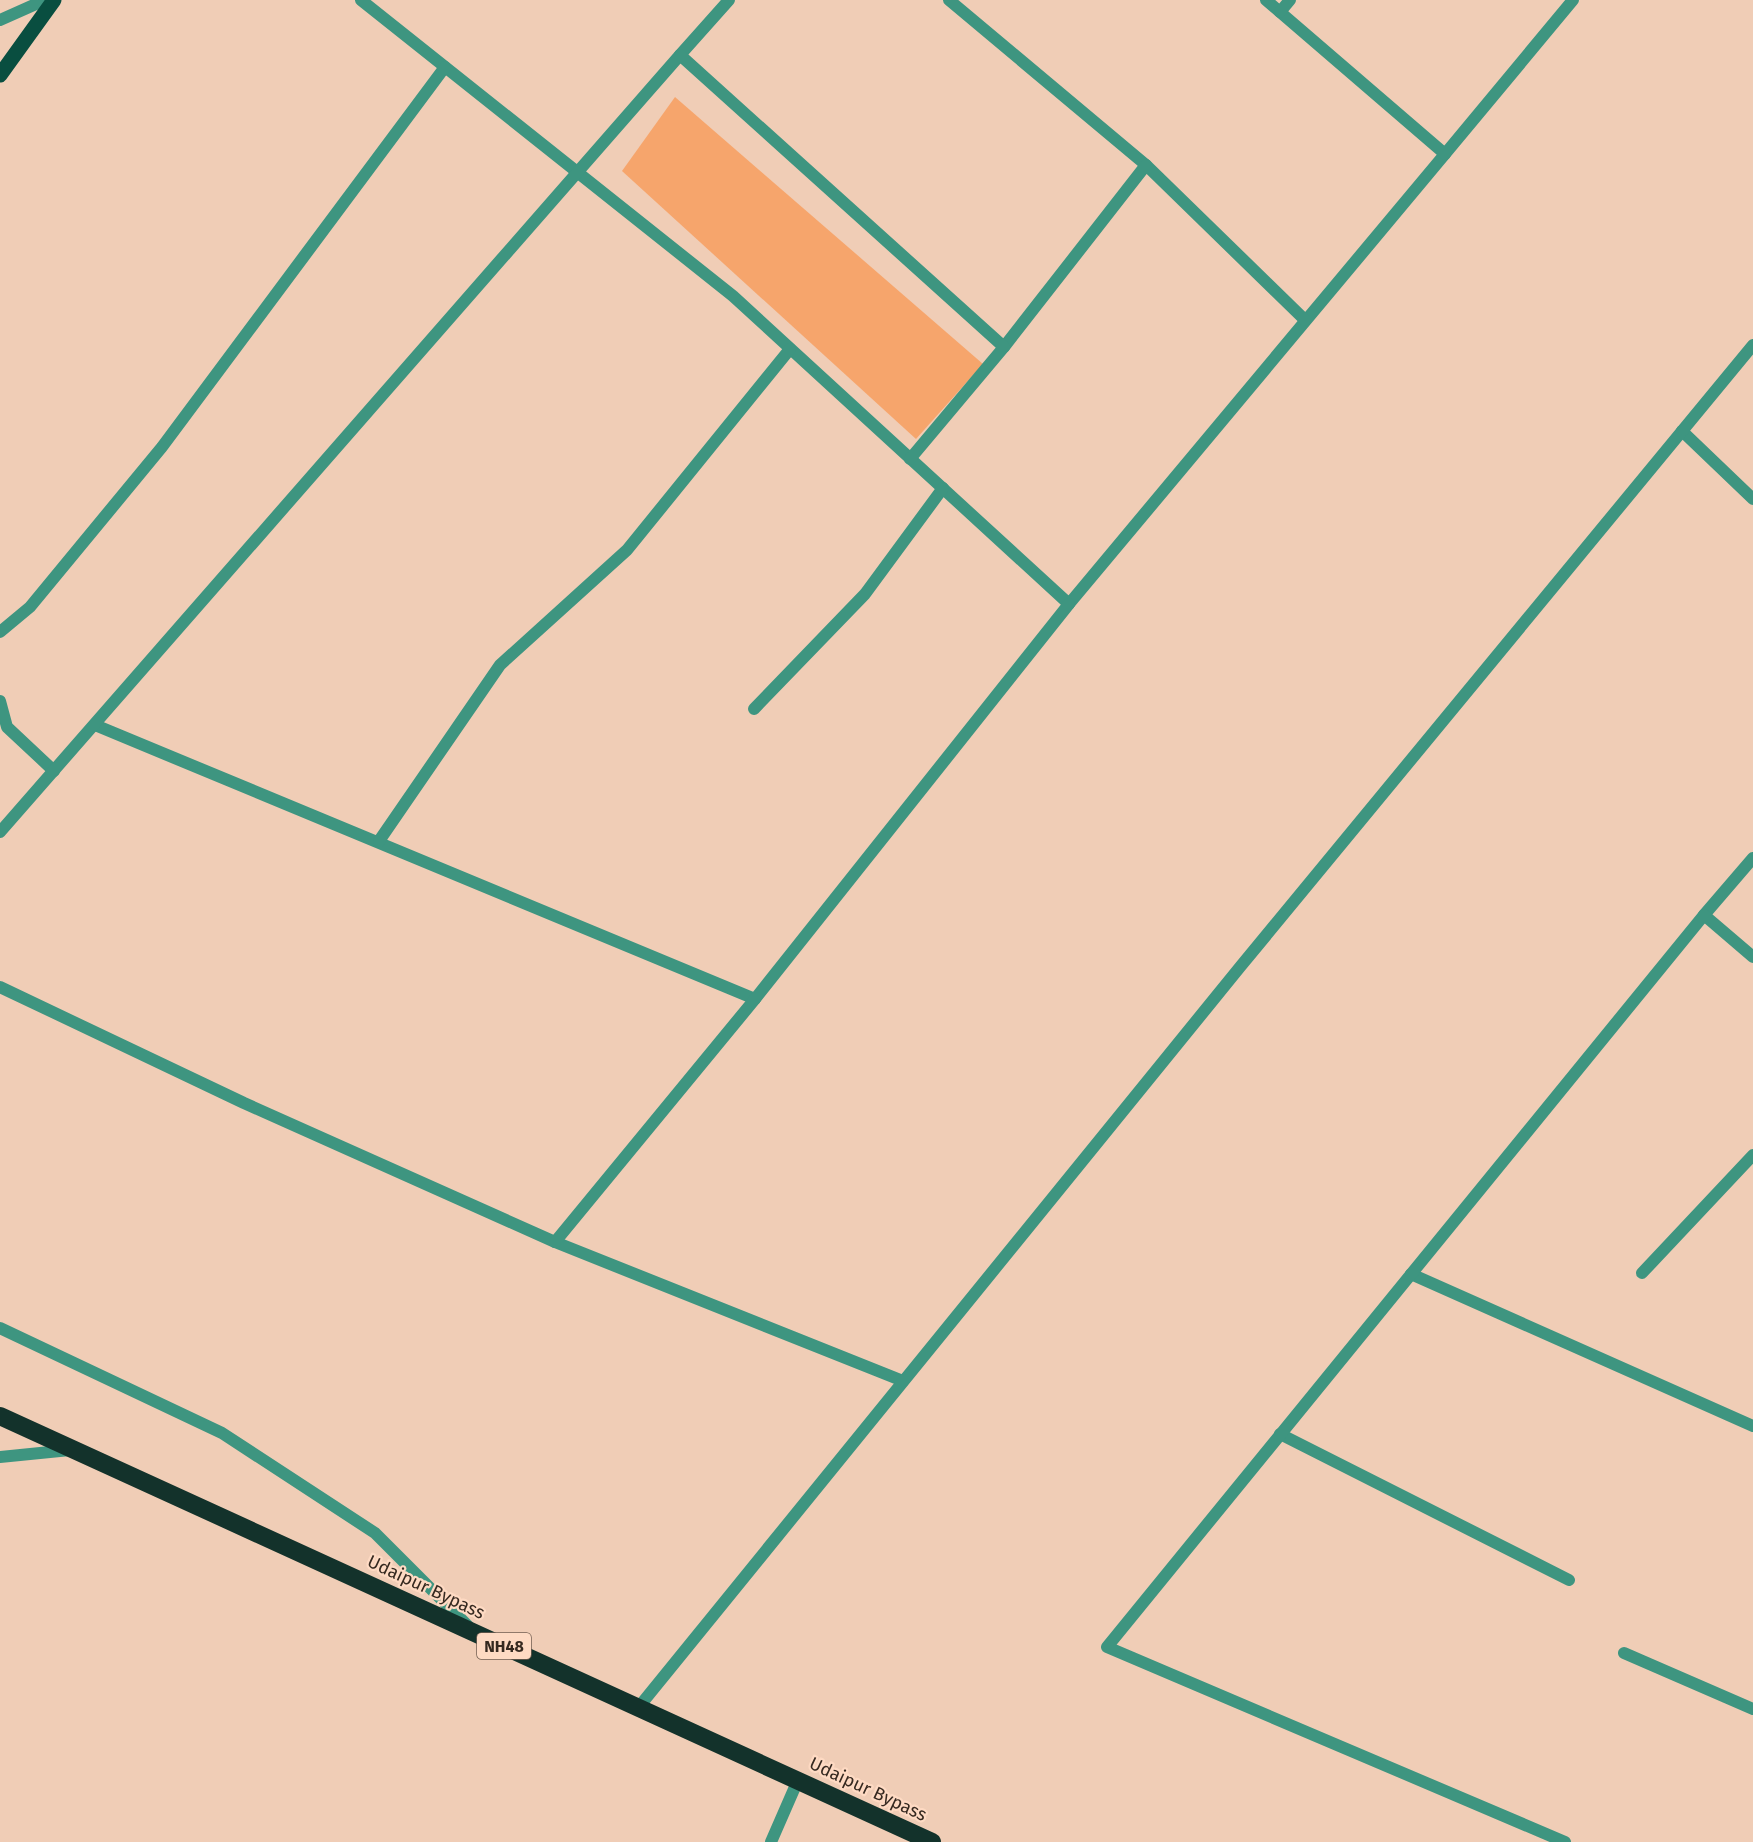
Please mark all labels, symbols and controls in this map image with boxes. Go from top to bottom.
street label: Udaipur Bypass [364,1550,488,1624]
road number: NH48 [477,1633,531,1659]
street label: Udaipur Bypass [806,1752,930,1826]

